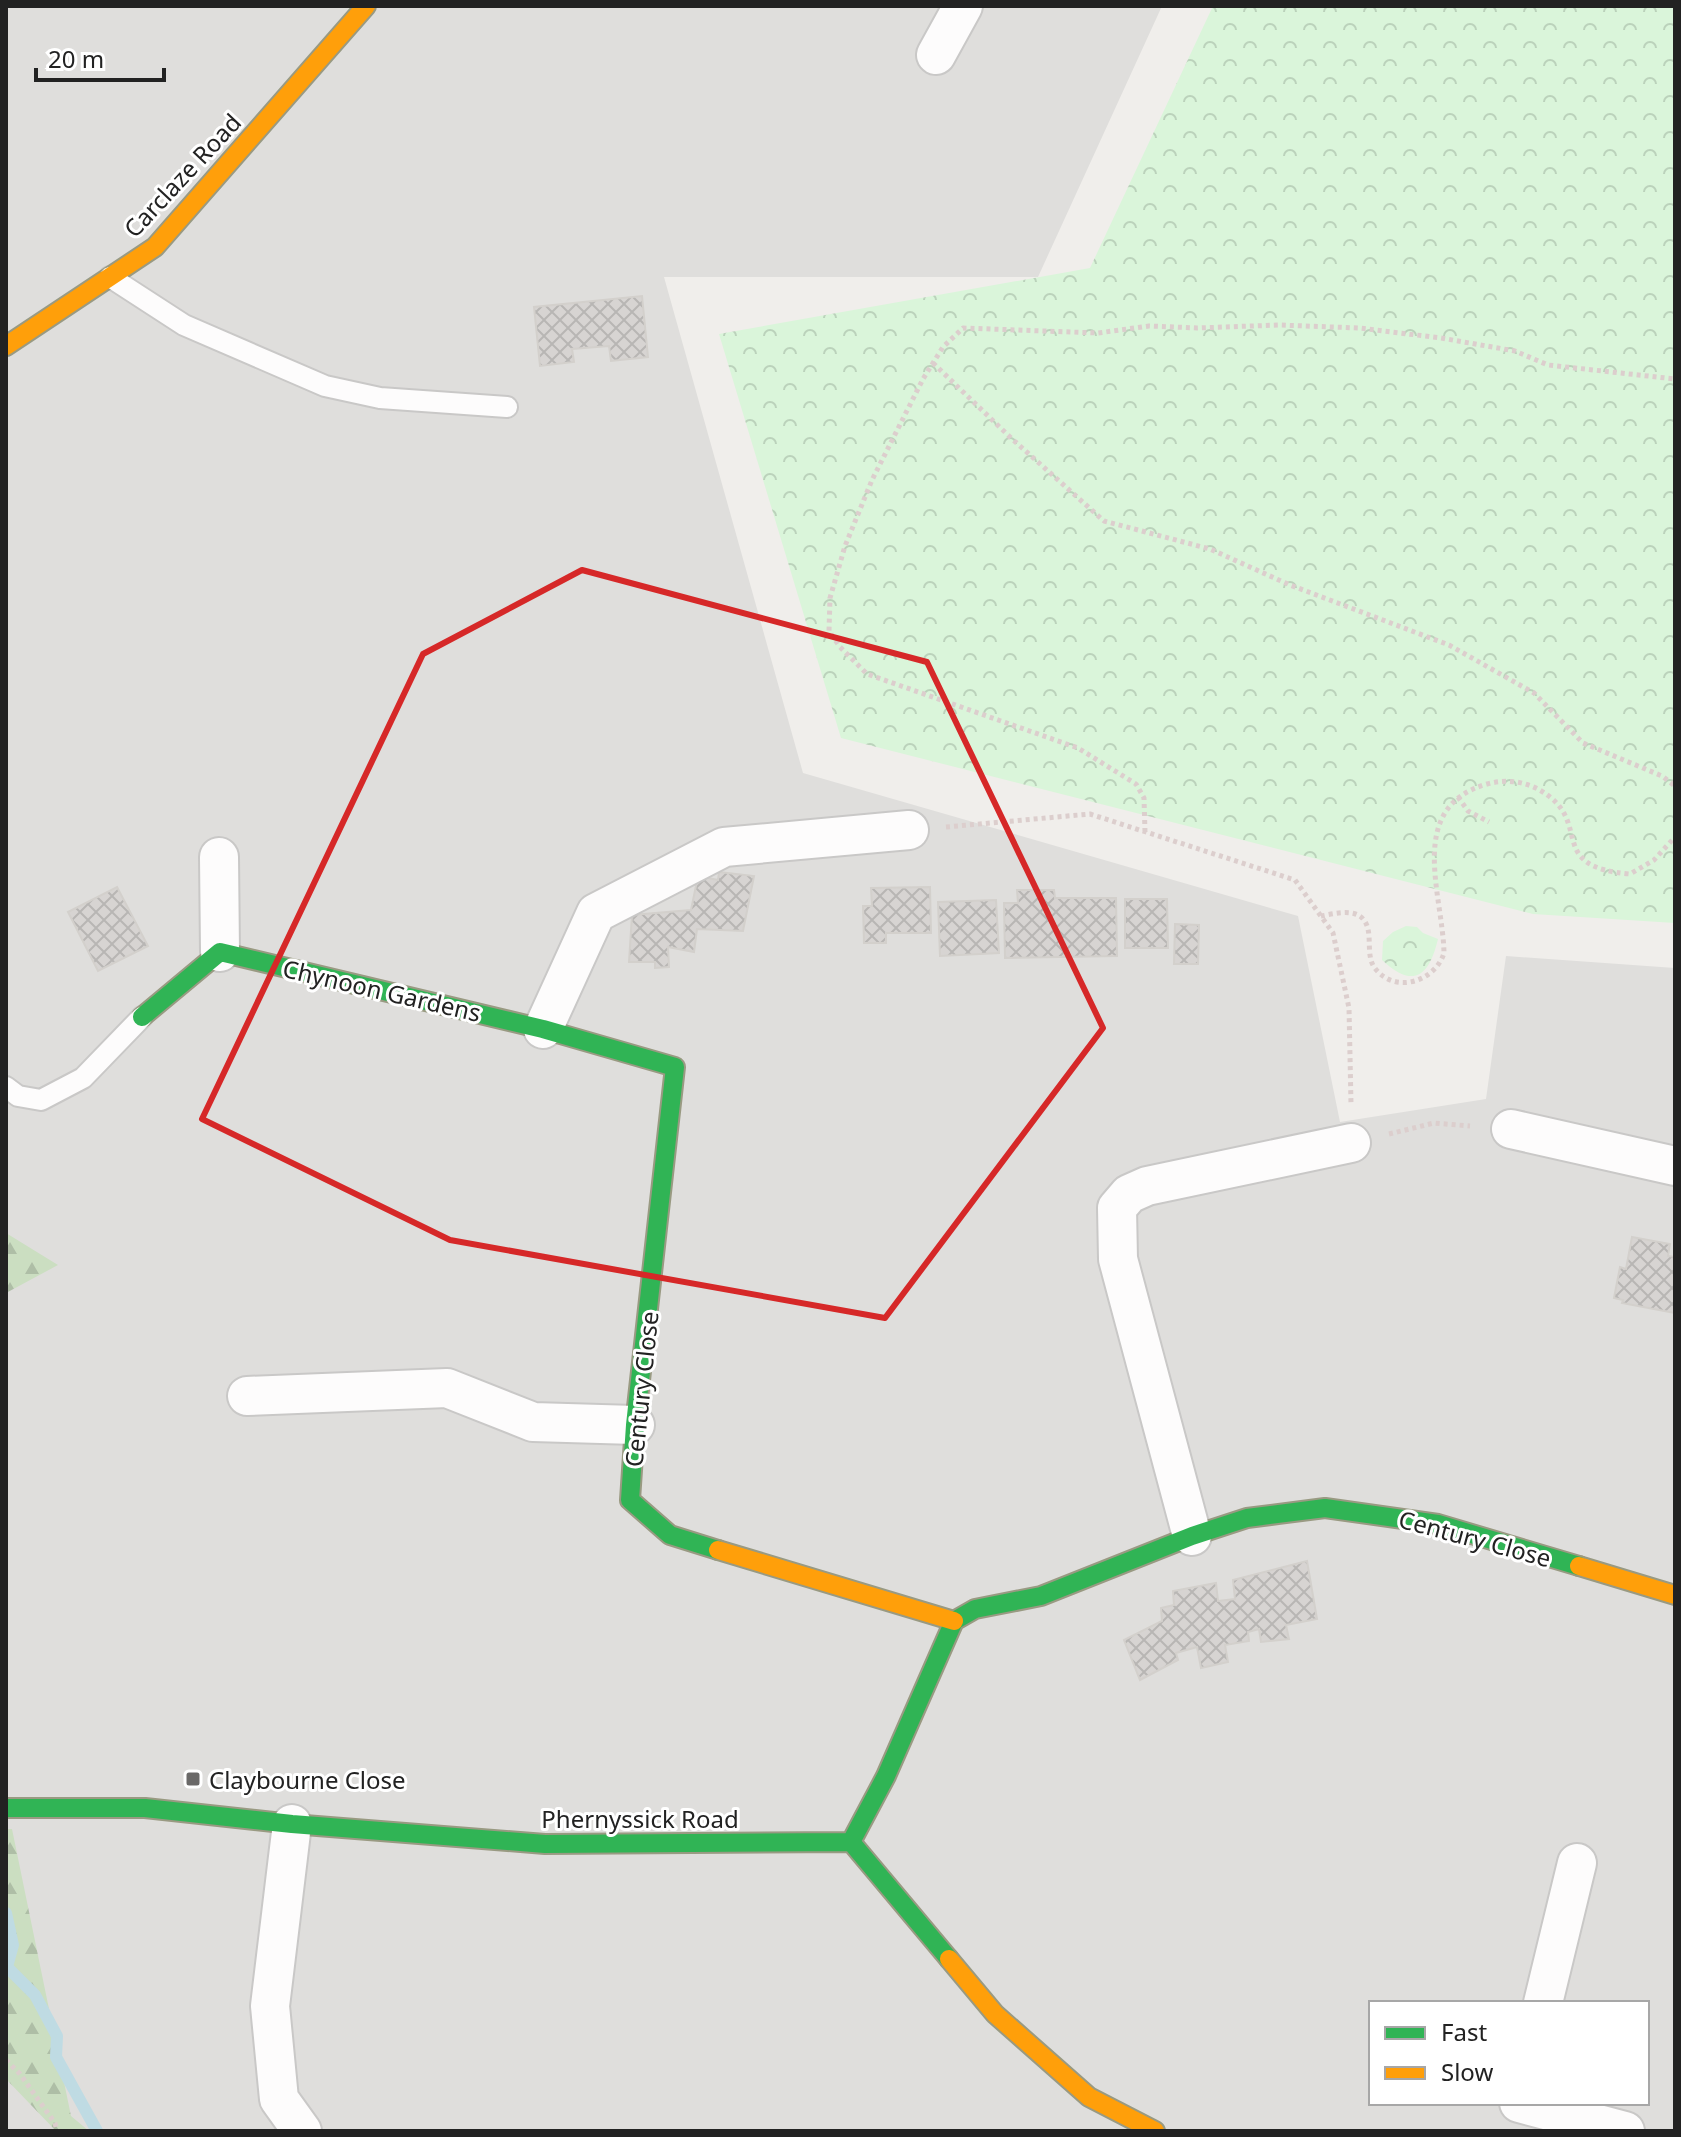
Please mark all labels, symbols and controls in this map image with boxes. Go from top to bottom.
scale bar [36,32,164,82]
text: 20 m [48,42,104,75]
street label: Carclaze Road [116,106,248,244]
street label: Chynoon Gardens [280,951,484,1029]
street label: Century Close [616,1310,666,1468]
street label: Century Close [1395,1502,1555,1574]
place label: Claybourne Close [209,1763,406,1796]
marker: Claybourne Close [184,1770,202,1788]
street label: Phernyssick Road [541,1802,739,1835]
legend [1369,2001,1649,2105]
text: Fast [1441,2015,1487,2048]
text: Slow [1441,2055,1493,2088]

